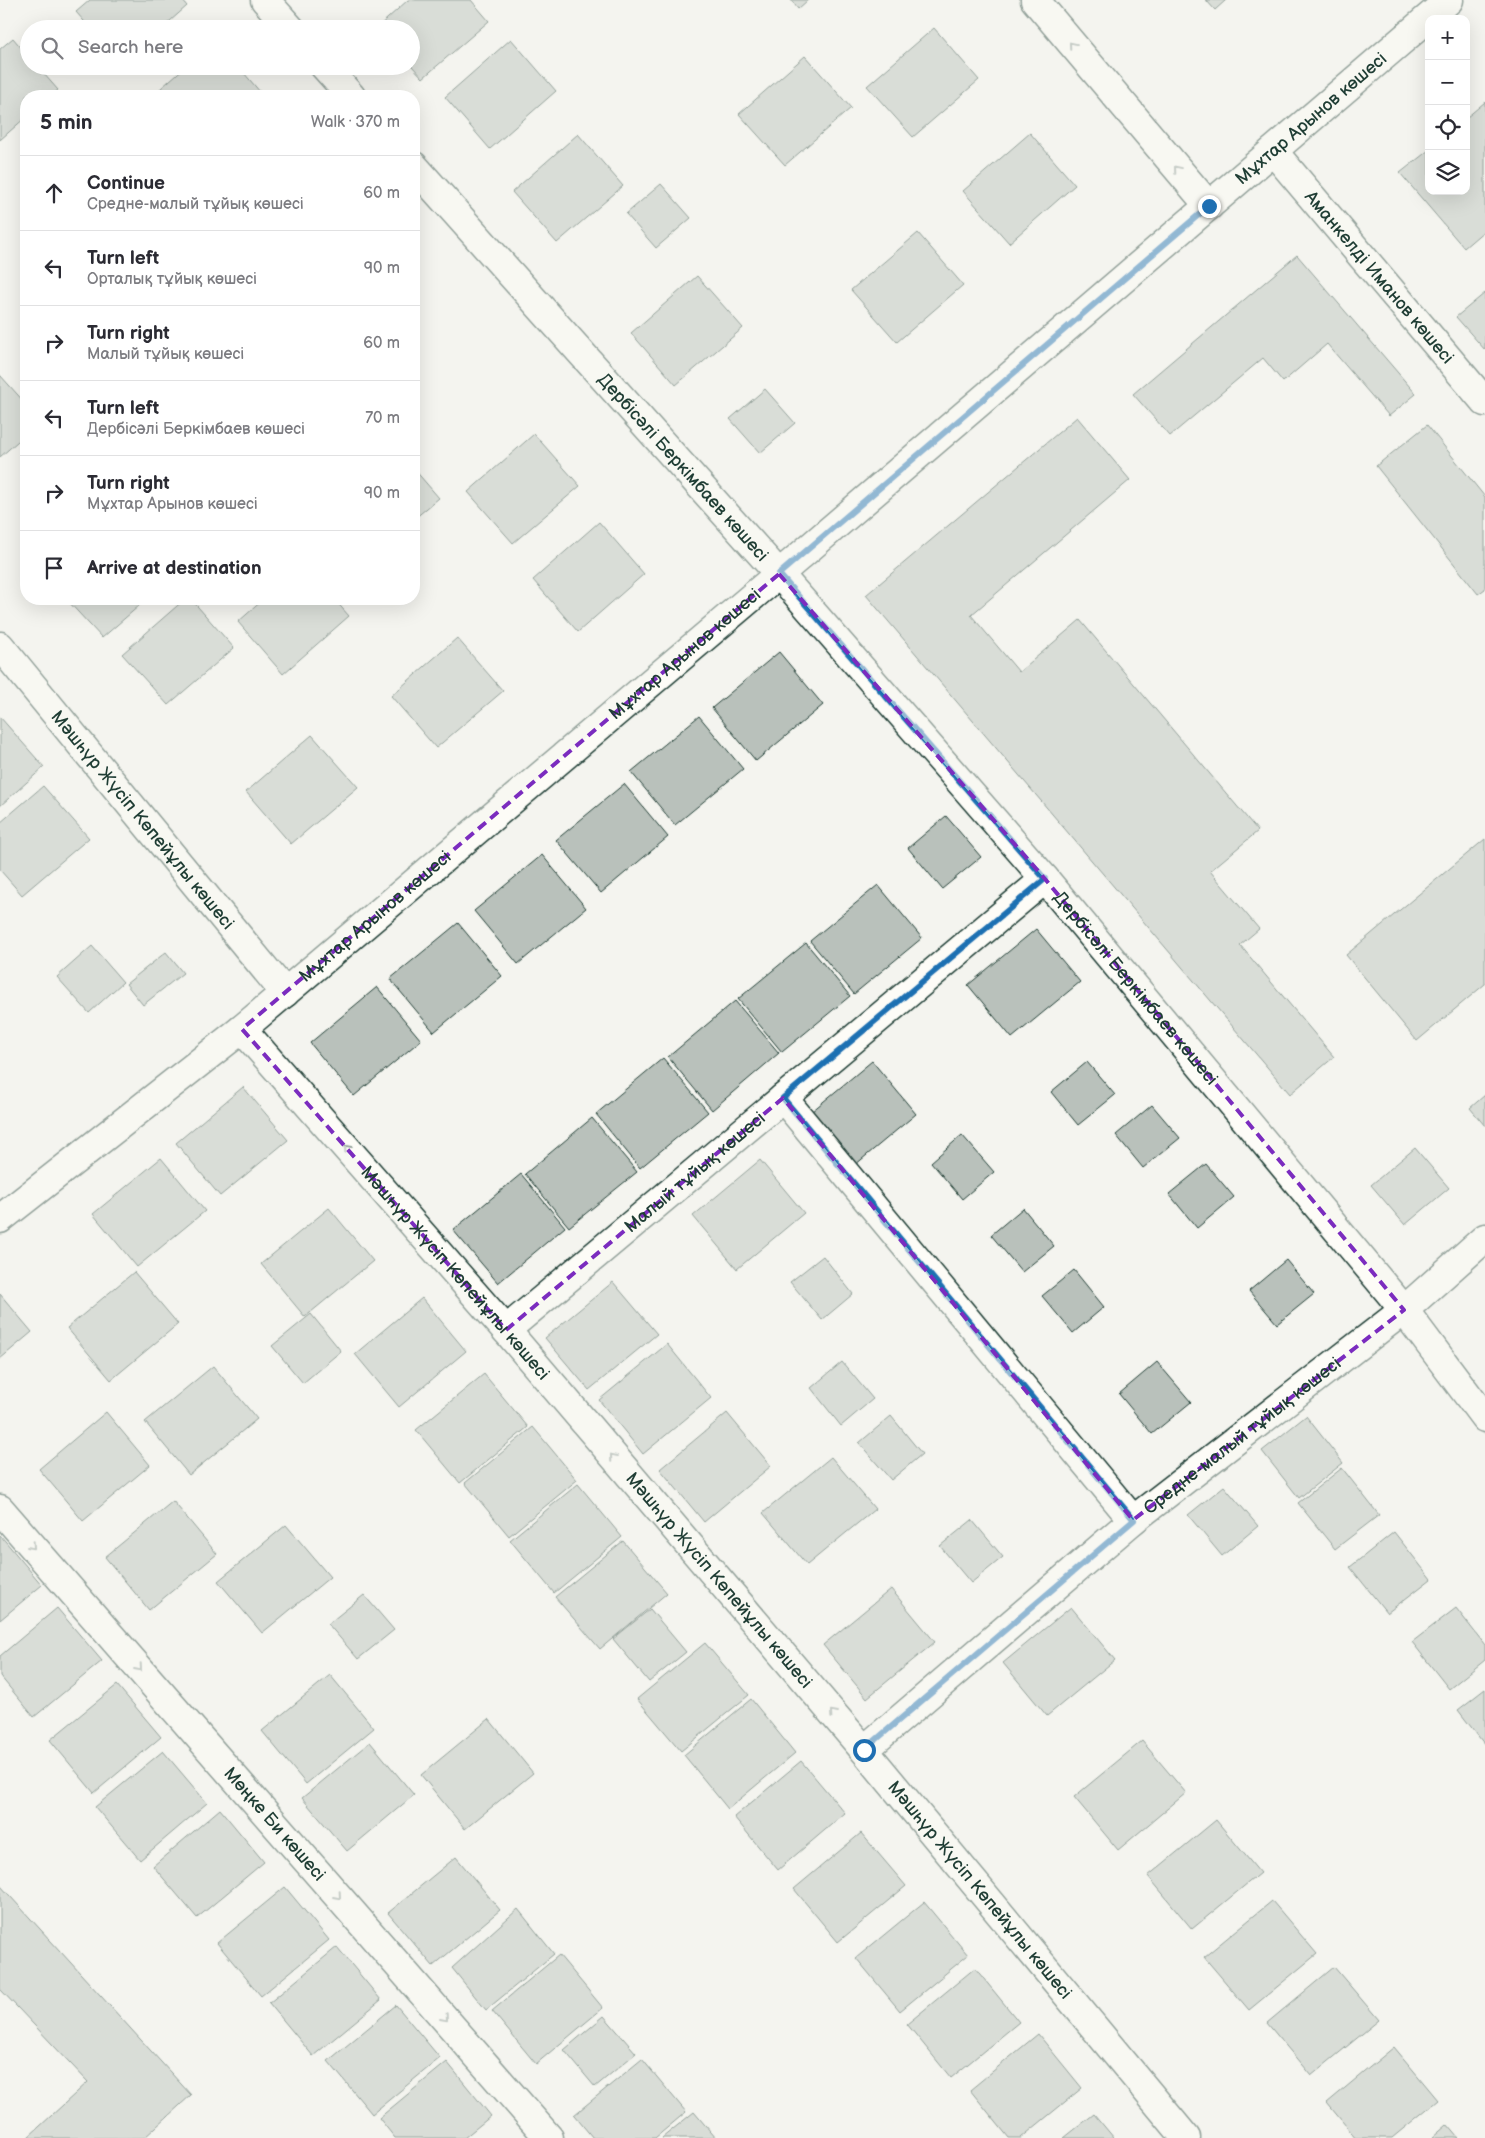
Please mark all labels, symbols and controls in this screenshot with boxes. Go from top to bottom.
map controls [1425,15,1470,195]
button: + [1425,15,1470,60]
search box [20,20,420,75]
icon: search [38,34,66,62]
text: Search here [78,36,183,59]
one-way arrow [1069,41,1078,50]
street label: Мұхтар Арынов көшесі [1231,48,1391,189]
button: − [1425,60,1470,105]
button: locate [1425,105,1470,150]
text: 5 min [40,110,93,135]
text: Walk · 370 m [311,113,400,132]
button: layers [1425,150,1470,195]
one-way arrow [1175,166,1183,175]
text: Continue [87,172,165,195]
icon: ahead [40,179,68,207]
text: 60 m [363,184,400,203]
street label: Аманкелді Иманов көшесі [1300,185,1458,368]
text: Средне-малый тұйық көшесі [87,195,304,214]
route end [1198,195,1221,218]
text: Turn left [87,247,159,270]
icon: left [40,254,68,282]
text: 90 m [364,259,400,278]
text: Орталық тұйық көшесі [87,270,257,289]
text: Turn right [87,322,170,345]
icon: right [40,329,68,357]
text: 60 m [363,334,400,353]
text: Малый тұйық көшесі [87,345,244,364]
street label: Дербісәлі Беркімбаев көшесі [594,369,773,566]
text: Turn left [87,397,159,420]
icon: left [40,404,68,432]
text: 70 m [365,409,400,428]
text: Дербісәлі Беркімбаев көшесі [87,420,305,439]
text: Turn right [87,472,170,495]
icon: right [40,479,68,507]
text: 90 m [364,484,400,503]
text: Мұхтар Арынов көшесі [87,495,258,514]
icon: arrive [40,554,68,582]
text: Arrive at destination [87,557,262,580]
street label: Мұхтар Арынов көшесі [605,584,765,724]
street label: Мәшһүр Жүсіп Көпейұлы көшесі [47,706,239,933]
street label: Мұхтар Арынов көшесі [295,846,455,986]
street label: Дербісәлі Беркімбаев көшесі [1049,887,1222,1089]
street label: Малый тұйық көшесі [620,1107,769,1237]
one-way arrow [343,1145,352,1154]
street label: Мәшһүр Жүсіп Көпейұлы көшесі [357,1162,554,1384]
street label: Средне-малый тұйық көшесі [1139,1352,1345,1518]
one-way arrow [610,1453,619,1462]
street label: Мәшһүр Жүсіп Көпейұлы көшесі [621,1468,817,1692]
one-way arrow [26,1540,35,1549]
one-way arrow [133,1663,142,1672]
one-way arrow [830,1710,838,1719]
route start [853,1739,876,1762]
street label: Мөңке Би көшесі [220,1763,330,1885]
street label: Мәшһүр Жүсіп Көпейұлы көшесі [884,1777,1076,2003]
one-way arrow [332,1890,341,1899]
one-way arrow [439,2013,448,2022]

